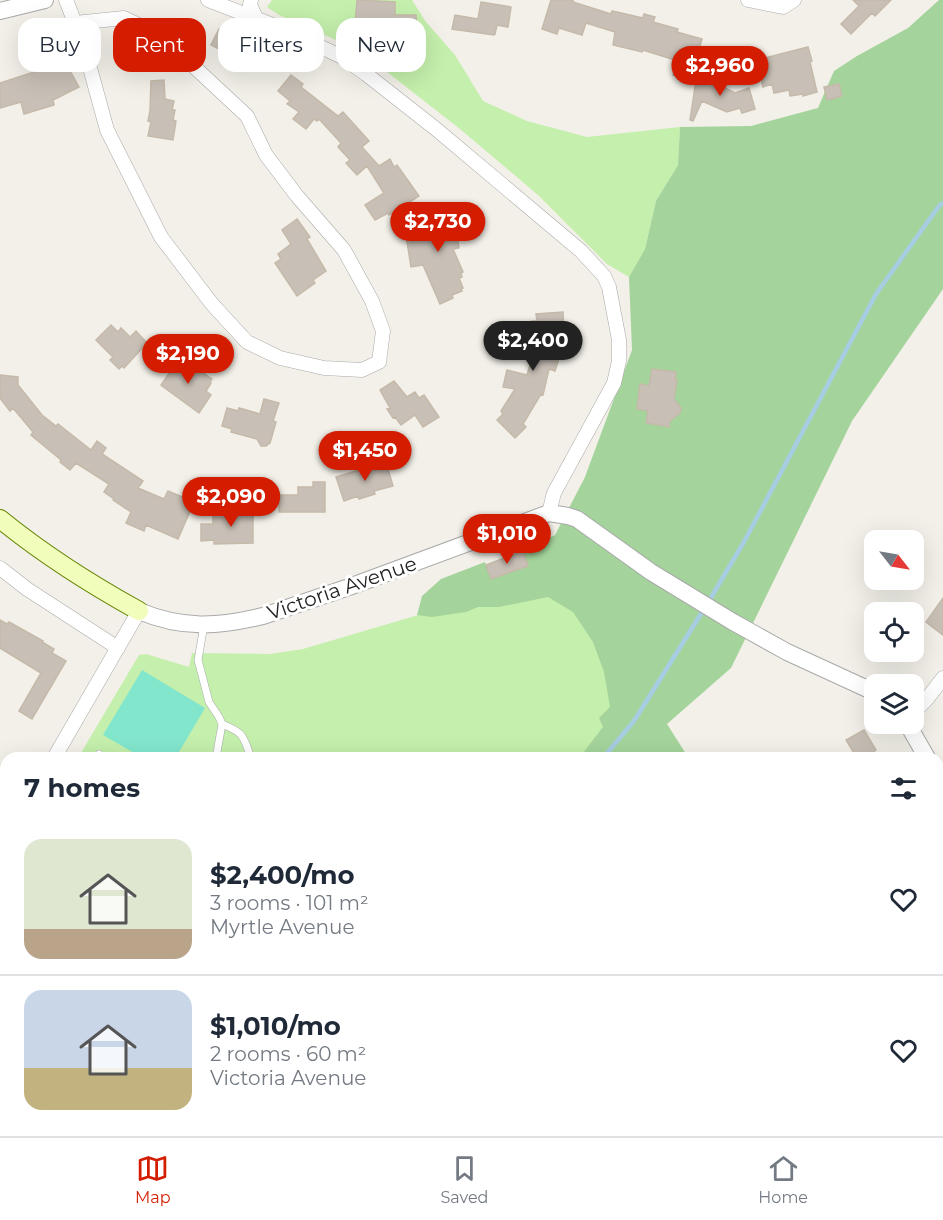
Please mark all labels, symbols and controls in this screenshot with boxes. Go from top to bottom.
chip: Buy [18,18,101,72]
chip: Rent [113,18,206,72]
chip: Filters [218,18,324,72]
chip: New [336,18,426,72]
pin: $2,960 [671,46,769,97]
text: $2,960 [685,53,755,77]
pin: $2,730 [389,202,487,253]
text: $2,730 [404,209,472,233]
pin: $2,400 [484,321,582,372]
text: $2,400 [498,328,568,352]
pin: $2,190 [139,334,237,385]
text: $2,190 [156,341,220,365]
pin: $1,450 [316,431,414,482]
text: $1,450 [333,438,397,462]
pin: $2,090 [182,477,280,528]
text: $2,090 [196,484,266,508]
pin: $1,010 [458,514,556,565]
text: $1,010 [477,521,537,545]
north arrow [864,530,924,590]
map controls [864,530,924,734]
street label: Victoria Avenue [264,551,420,625]
button: locate [864,602,924,662]
button: layers [864,674,924,734]
text: 7 homes [24,772,140,804]
icon: filters [887,772,920,805]
text: $2,400/mo [210,859,355,891]
icon: home [72,863,144,935]
icon: heart [887,883,920,916]
text: 3 rooms · 101 m² [210,891,369,915]
text: Myrtle Avenue [210,915,355,939]
text: $1,010/mo [210,1010,341,1042]
icon: home [72,1014,144,1086]
icon: heart [887,1034,920,1067]
text: 2 rooms · 60 m² [210,1042,366,1066]
text: Victoria Avenue [210,1066,366,1090]
tab: Map [135,1152,171,1207]
tab: Saved [440,1152,488,1207]
tab: Home [758,1152,808,1207]

